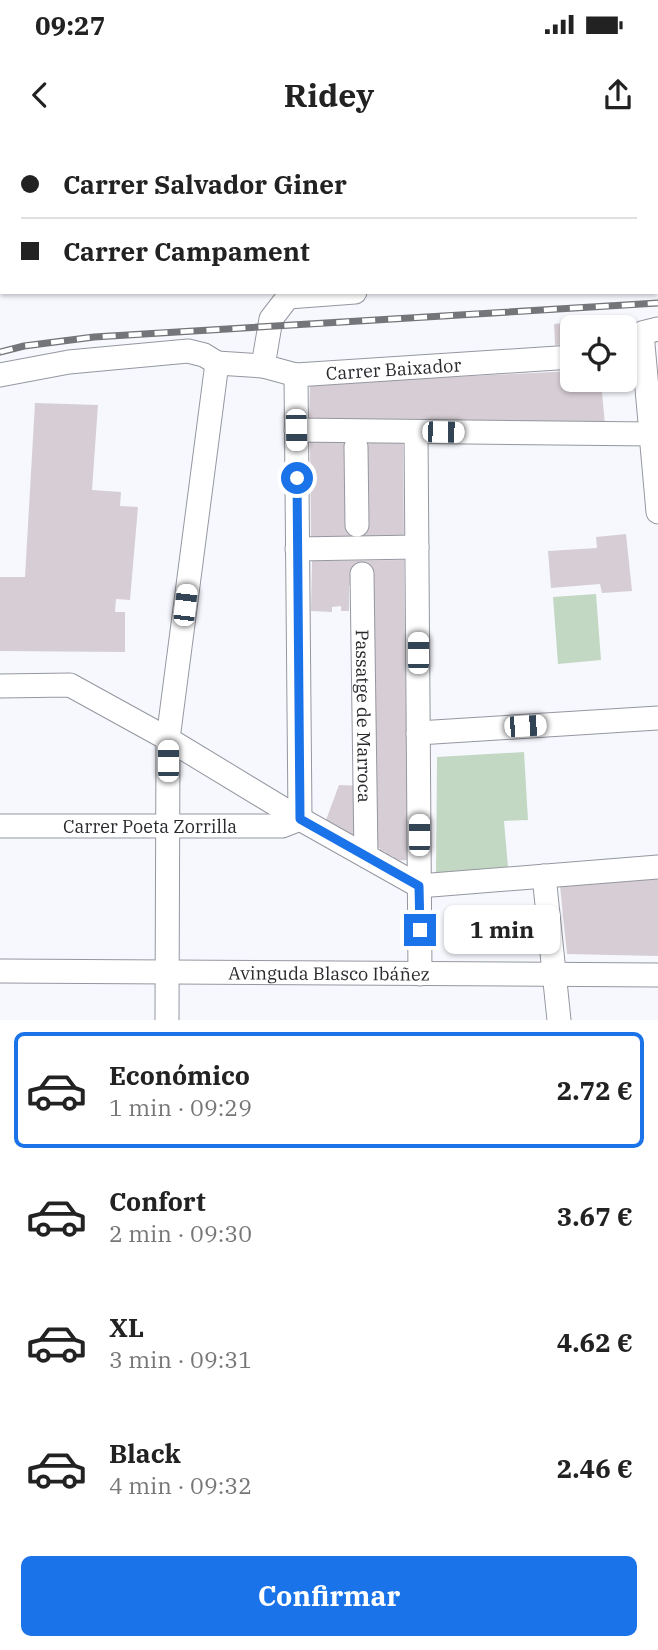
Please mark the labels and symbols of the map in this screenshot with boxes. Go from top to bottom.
street label: Carrer Baixador [325,353,462,385]
car [286,409,307,451]
car [422,421,465,443]
route start [281,462,313,494]
car [173,583,198,627]
street label: Passatge de Marroca [351,629,377,803]
car [408,632,429,674]
car [504,714,547,738]
car [158,740,179,782]
car [409,814,430,856]
street label: Carrer Poeta Zorrilla [63,815,237,838]
callout: 1 min [444,906,560,954]
route end [404,914,436,946]
street label: Avinguda Blasco Ibáñez [228,961,430,985]

